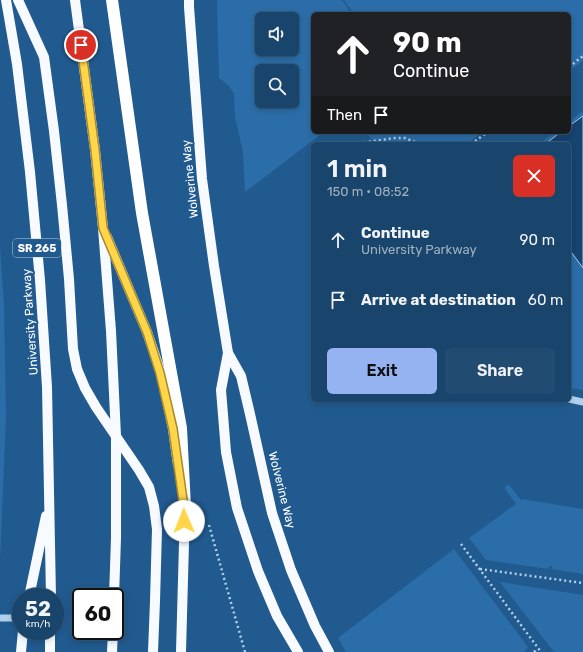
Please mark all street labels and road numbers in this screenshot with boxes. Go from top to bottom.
street label: Wolverine Way [179,139,201,219]
road number: SR 265 [13,239,61,257]
street label: University Parkway [19,268,41,376]
street label: Wolverine Way [266,450,298,530]

